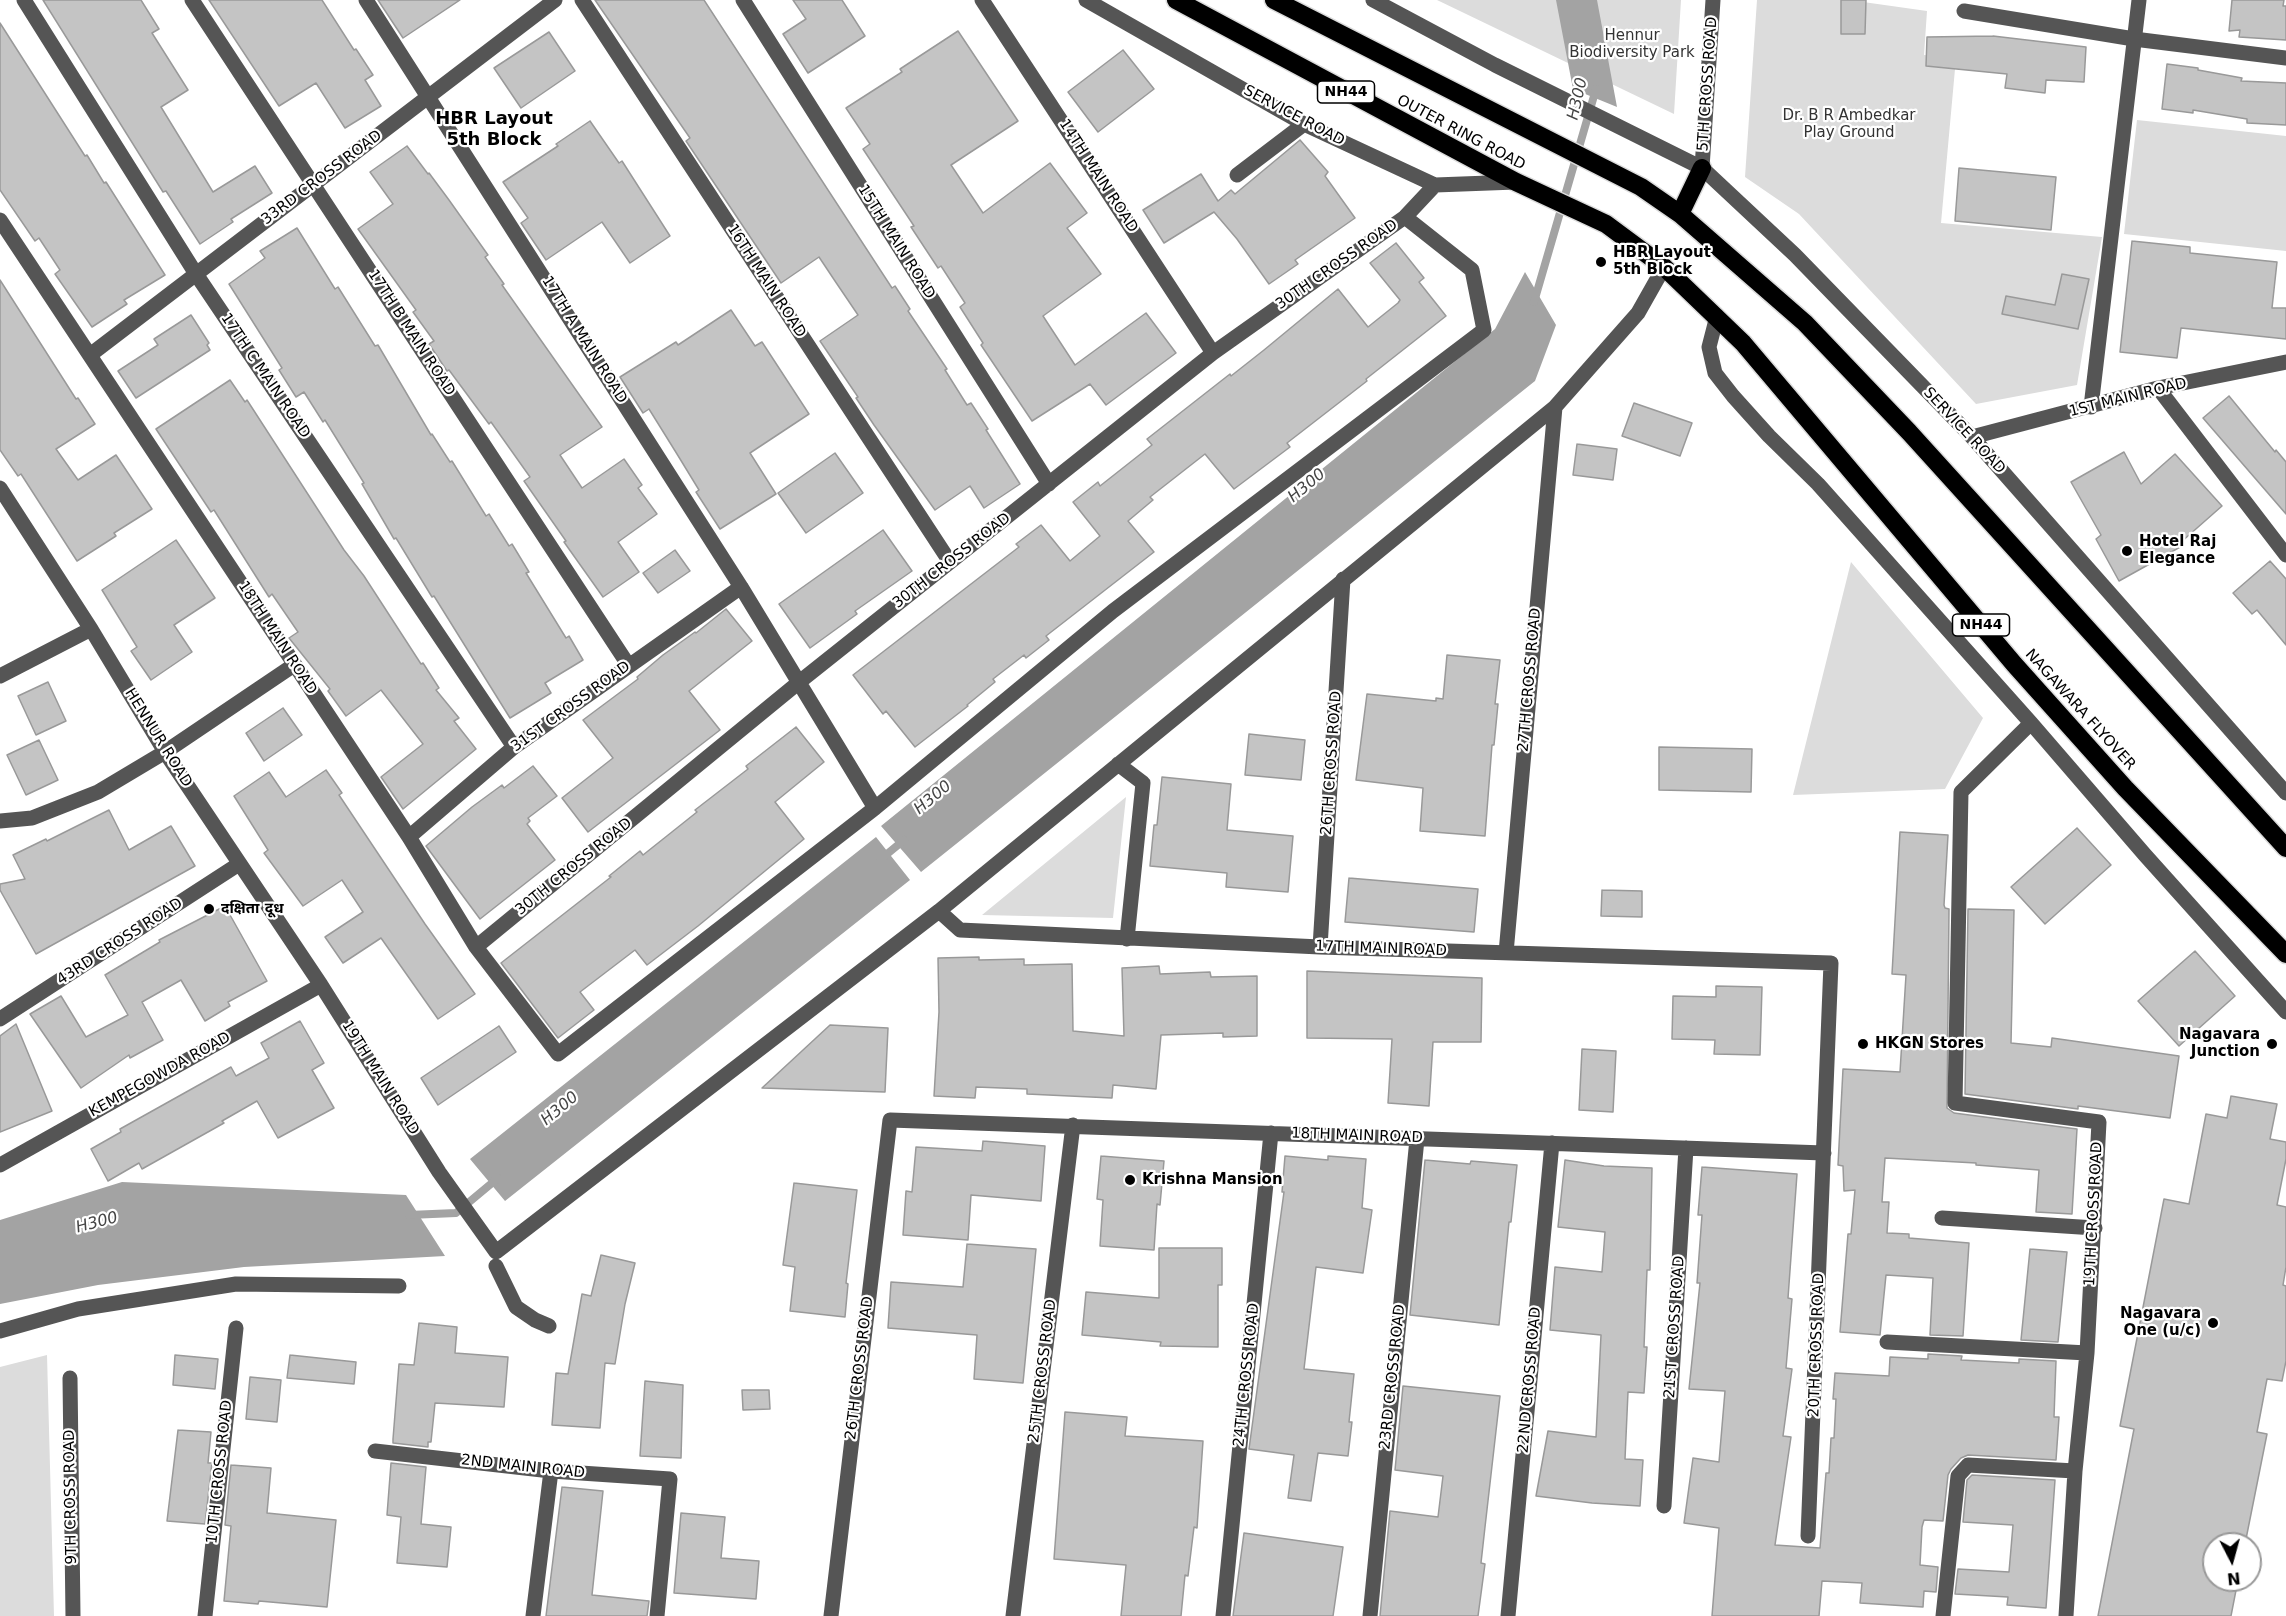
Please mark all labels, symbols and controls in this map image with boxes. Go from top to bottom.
street label: 5TH CROSS ROAD [1694,16,1722,152]
park label: Hennur Biodiversity Park [1569,27,1695,62]
water label: H300 [1564,76,1592,122]
road number: NH44 [1318,81,1374,103]
street label: SERVICE ROAD [1240,82,1348,150]
street label: OUTER RING ROAD [1394,92,1528,174]
park label: Dr. B R Ambedkar Play Ground [1782,107,1916,142]
district label: HBR Layout 5th Block [435,108,553,150]
street label: 14TH MAIN ROAD [1055,116,1141,236]
street label: 33RD CROSS ROAD [258,127,386,229]
street label: 15TH MAIN ROAD [853,181,939,303]
street label: 30TH CROSS ROAD [1273,216,1401,314]
street label: 16TH MAIN ROAD [723,221,809,341]
place label: HBR Layout 5th Block [1613,244,1711,279]
marker: HBR Layout 5th Block [1594,255,1608,269]
street label: 17TH B MAIN ROAD [363,267,459,399]
street label: 17TH A MAIN ROAD [537,273,631,407]
street label: 17TH C MAIN ROAD [216,310,314,442]
street label: 1ST MAIN ROAD [2067,375,2189,421]
street label: SERVICE ROAD [1919,384,2009,478]
water label: H300 [1285,465,1329,507]
street label: 30TH CROSS ROAD [889,509,1015,613]
place label: Hotel Raj Elegance [2139,533,2216,568]
marker: Hotel Raj Elegance [2120,544,2134,558]
street label: 18TH MAIN ROAD [234,578,320,698]
street label: 27TH CROSS ROAD [1515,607,1545,753]
road number: NH44 [1952,614,2010,636]
street label: NAGAWARA FLYOVER [2021,646,2139,774]
street label: 31ST CROSS ROAD [508,658,634,756]
street label: HENNUR ROAD [120,685,196,791]
street label: 26TH CROSS ROAD [1318,690,1346,836]
water label: H300 [911,777,955,819]
street label: 30TH CROSS ROAD [512,815,636,919]
street label: 43RD CROSS ROAD [54,895,186,989]
place label: दक्षिता दूध [221,900,283,918]
marker: दक्षिता दूध [202,902,216,916]
street label: 17TH MAIN ROAD [1315,938,1447,960]
street label: 19TH MAIN ROAD [337,1017,423,1139]
place label: Nagavara Junction [2179,1026,2260,1061]
street label: KEMPEGOWDA ROAD [86,1029,234,1121]
place label: HKGN Stores [1875,1035,1984,1053]
marker: HKGN Stores [1856,1037,1870,1051]
marker: Nagavara Junction [2265,1037,2279,1051]
water label: H300 [538,1088,582,1130]
street label: 18TH MAIN ROAD [1291,1125,1423,1147]
street label: 19TH CROSS ROAD [2081,1141,2107,1287]
place label: Krishna Mansion [1142,1171,1283,1189]
marker: Krishna Mansion [1123,1173,1137,1187]
water label: H300 [74,1208,120,1238]
street label: 21ST CROSS ROAD [1661,1255,1689,1399]
street label: 20TH CROSS ROAD [1805,1272,1829,1418]
street label: 26TH CROSS ROAD [842,1295,878,1441]
street label: 25TH CROSS ROAD [1025,1298,1061,1444]
street label: 24TH CROSS ROAD [1230,1302,1264,1448]
street label: 23RD CROSS ROAD [1376,1303,1410,1451]
place label: Nagavara One (u/c) [2120,1305,2201,1340]
street label: 22ND CROSS ROAD [1515,1306,1545,1454]
marker: Nagavara One (u/c) [2206,1316,2220,1330]
street label: 10TH CROSS ROAD [203,1399,237,1545]
street label: 9TH CROSS ROAD [61,1429,81,1565]
street label: 2ND MAIN ROAD [460,1452,586,1482]
north arrow [2202,1532,2262,1592]
text: N [2226,1568,2241,1589]

